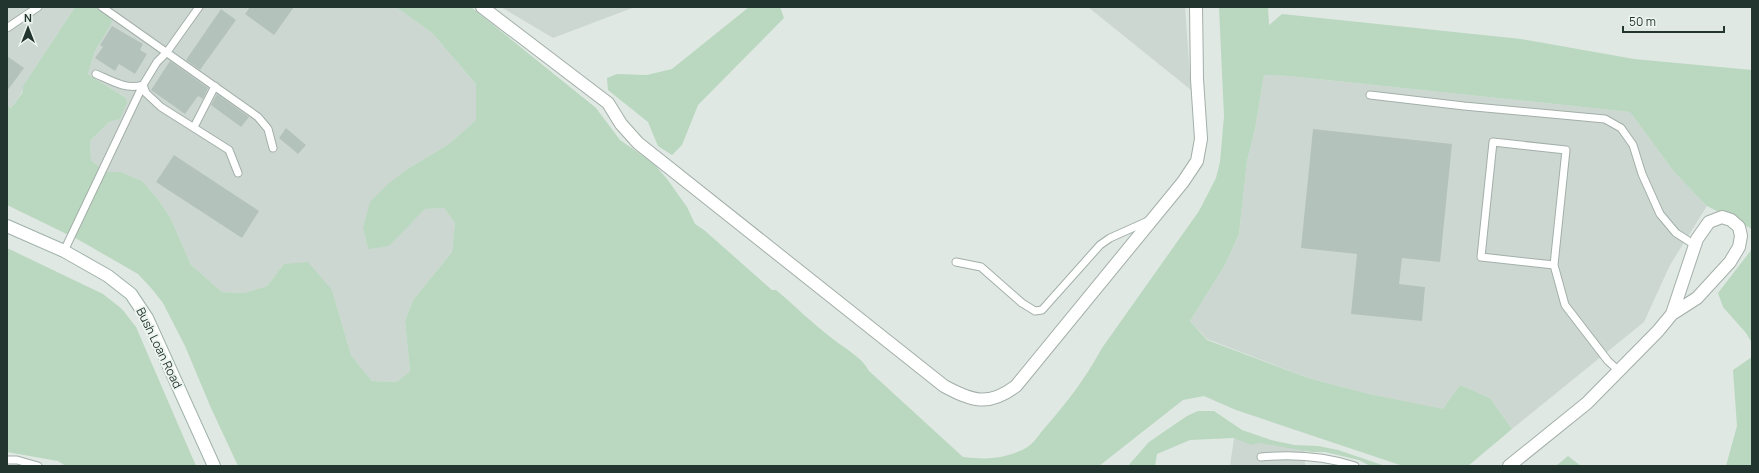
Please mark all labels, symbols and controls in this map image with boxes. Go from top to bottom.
north arrow [8,8,48,48]
scale bar [1623,8,1724,34]
text: N [24,10,32,25]
text: 50 m [1629,13,1656,30]
street label: Bush Loan Road [132,304,186,391]

